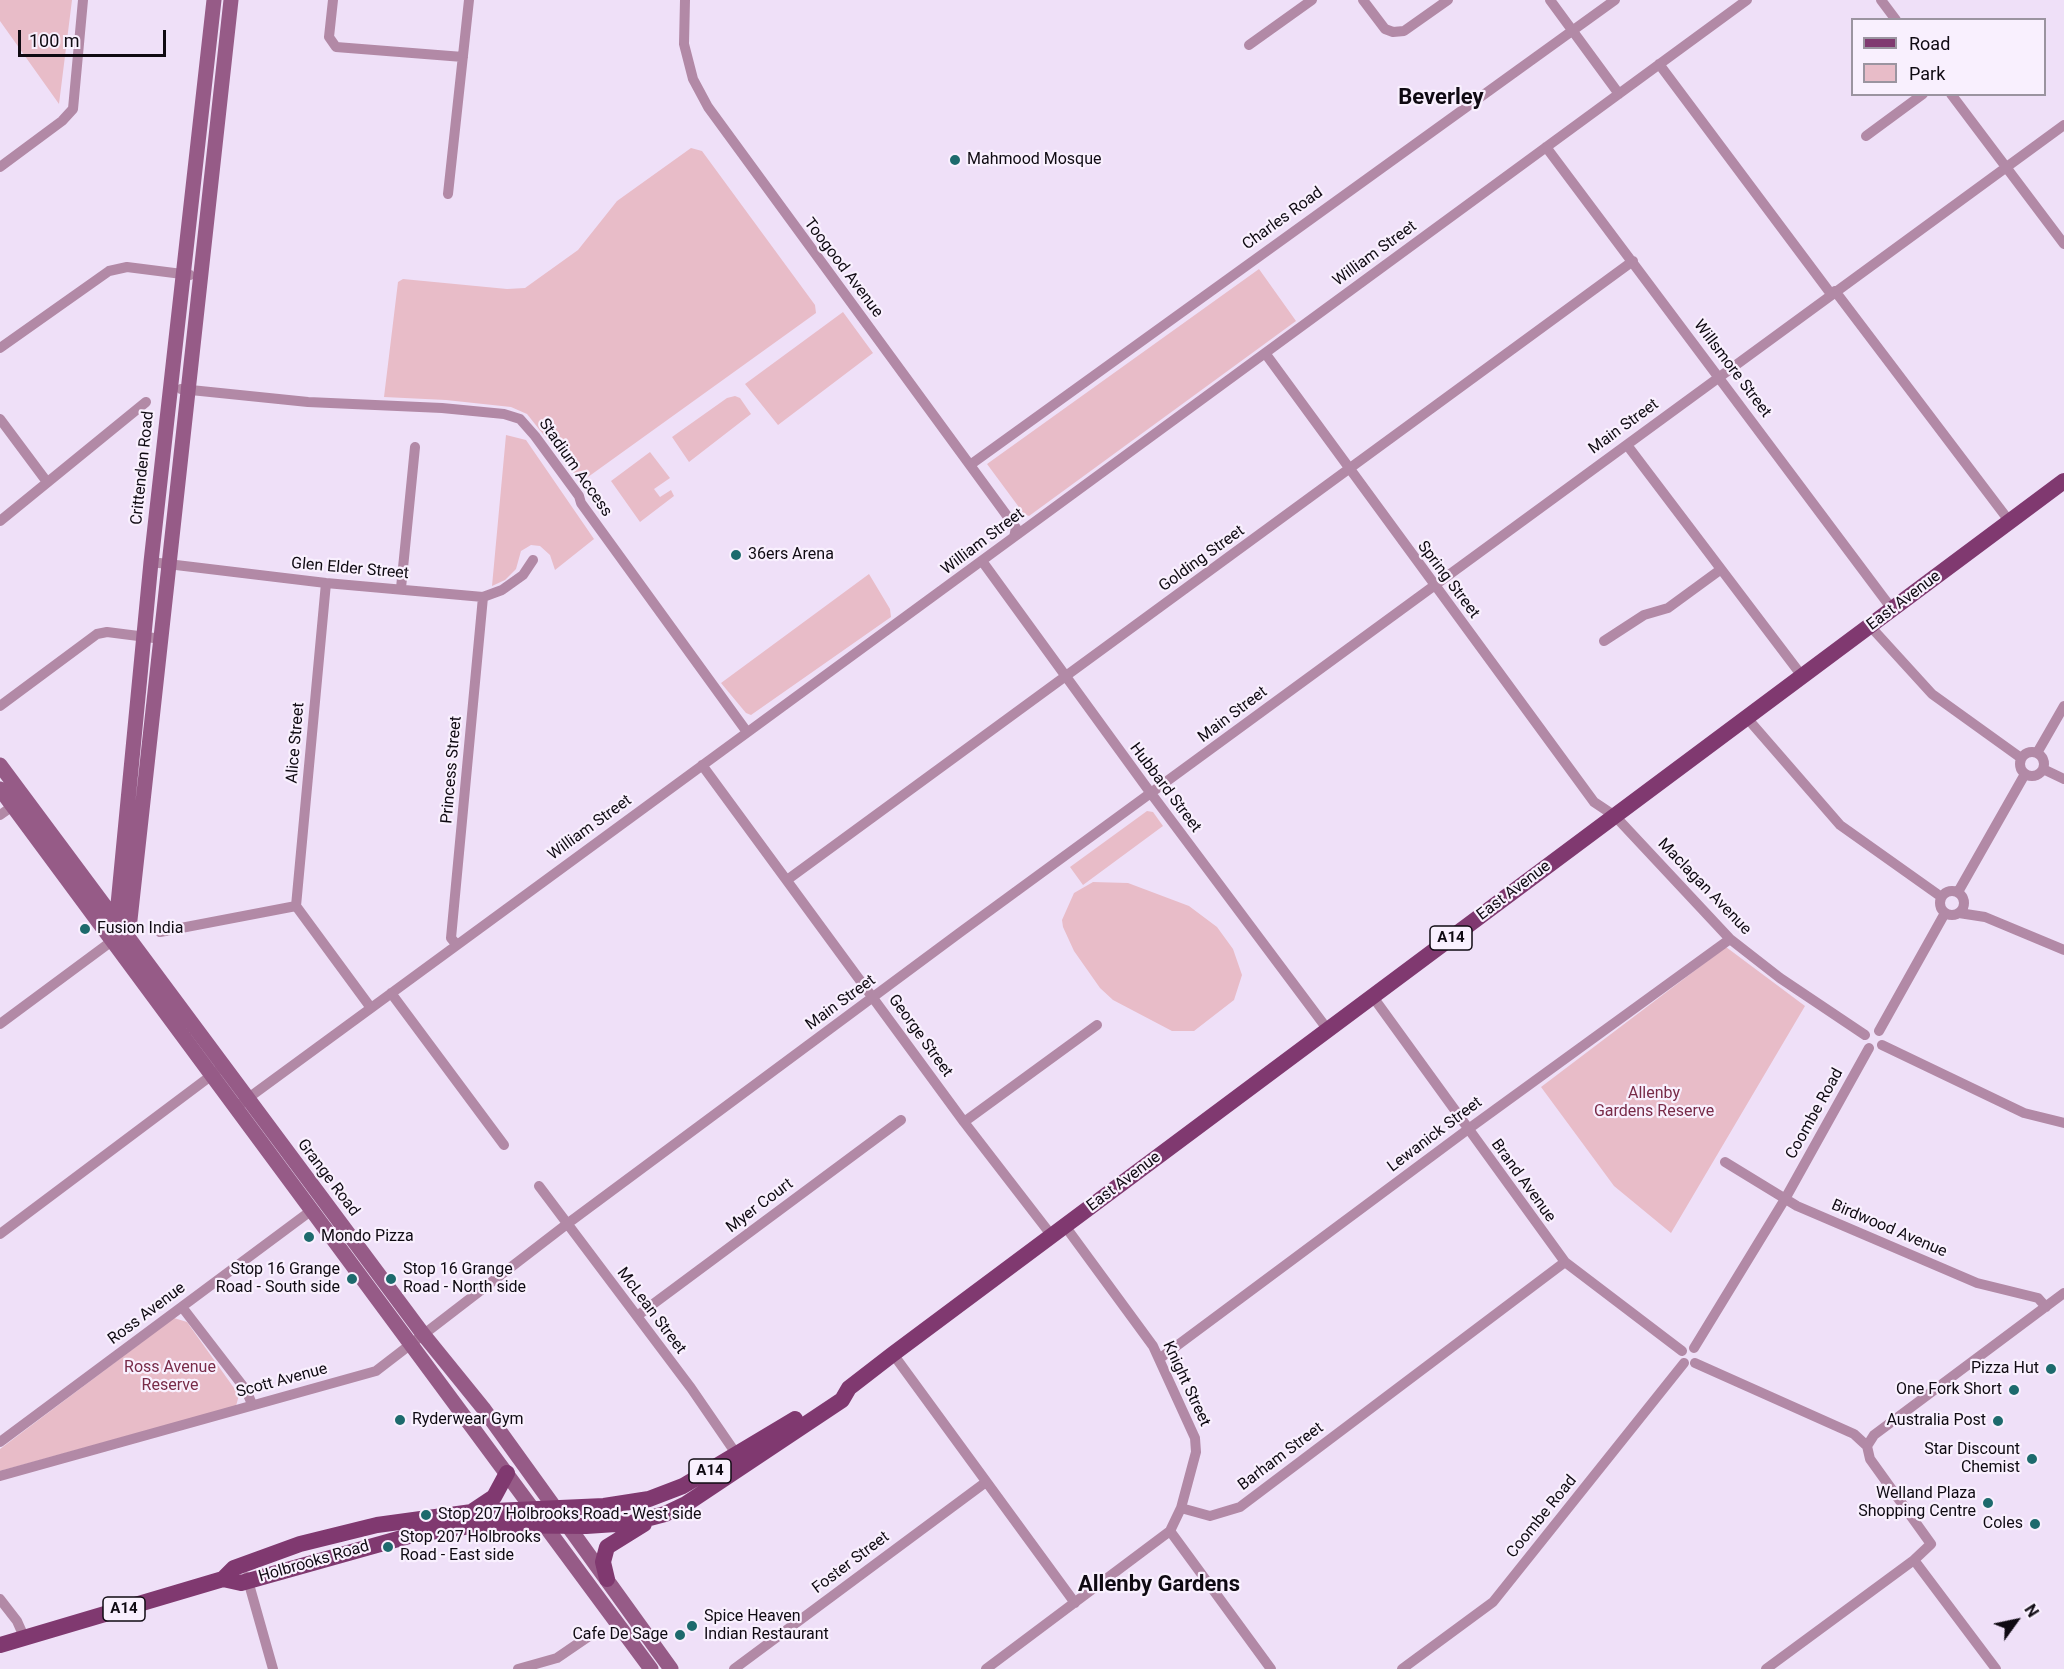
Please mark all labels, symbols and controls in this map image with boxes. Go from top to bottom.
scale bar [21,18,170,56]
legend [1851,18,2046,96]
text: 100 m [29,30,80,51]
text: Road [1909,33,1950,54]
text: Park [1909,63,1945,84]
district label: Beverley [1398,85,1484,111]
place label: Mahmood Mosque [967,150,1102,170]
marker: Mahmood Mosque [948,153,962,167]
street label: Charles Road [1239,183,1327,255]
street label: Toogood Avenue [799,214,887,322]
street label: William Street [1329,217,1421,291]
street label: Willsmore Street [1689,316,1775,422]
street label: Main Street [1585,395,1663,459]
street label: Crittenden Road [127,410,159,526]
street label: Stadium Access [534,415,616,521]
street label: William Street [938,505,1028,579]
street label: Golding Street [1156,522,1248,596]
street label: Spring Street [1413,538,1483,622]
place label: 36ers Arena [748,545,834,565]
marker: 36ers Arena [729,548,743,562]
street label: Glen Elder Street [290,554,410,584]
street label: East Avenue [1863,567,1945,635]
street label: Main Street [1195,683,1271,747]
street label: Alice Street [283,702,309,784]
street label: Princess Street [438,715,466,825]
street label: Hubbard Street [1125,739,1205,837]
street label: William Street [544,791,636,865]
street label: Maclagan Avenue [1653,835,1755,939]
street label: East Avenue [1473,857,1555,925]
place label: Fusion India [97,919,183,939]
marker: Fusion India [78,922,92,936]
road number: A14 [1430,926,1472,950]
street label: Main Street [802,971,880,1035]
street label: George Street [884,991,956,1081]
street label: Coombe Road [1782,1065,1848,1163]
park label: Allenby Gardens Reserve [1594,1084,1714,1122]
street label: Lewanick Street [1384,1093,1486,1177]
street label: Grange Road [293,1136,363,1220]
street label: Brand Avenue [1486,1136,1560,1226]
street label: East Avenue [1083,1148,1165,1216]
street label: Myer Court [723,1175,797,1237]
street label: Birdwood Avenue [1828,1196,1950,1262]
place label: Mondo Pizza [321,1227,414,1247]
marker: Mondo Pizza [302,1230,316,1244]
place label: Stop 16 Grange Road - South side [216,1260,340,1298]
place label: Stop 16 Grange Road - North side [403,1260,526,1298]
street label: McLean Street [612,1264,690,1358]
marker: Stop 16 Grange Road - South side [345,1272,359,1286]
marker: Stop 16 Grange Road - North side [384,1272,398,1286]
street label: Ross Avenue [105,1279,189,1349]
street label: Knight Street [1158,1338,1214,1430]
park label: Ross Avenue Reserve [124,1358,216,1396]
place label: Pizza Hut [1971,1359,2039,1379]
street label: Scott Avenue [234,1360,330,1402]
marker: Pizza Hut [2044,1362,2058,1376]
place label: One Fork Short [1896,1380,2002,1400]
marker: One Fork Short [2007,1383,2021,1397]
place label: Ryderwear Gym [412,1410,523,1430]
place label: Australia Post [1886,1411,1986,1431]
marker: Ryderwear Gym [393,1413,407,1427]
marker: Australia Post [1991,1414,2005,1428]
street label: Barham Street [1235,1419,1327,1495]
place label: Star Discount Chemist [1924,1440,2020,1478]
marker: Star Discount Chemist [2025,1452,2039,1466]
road number: A14 [689,1459,731,1483]
street label: Coombe Road [1503,1472,1581,1562]
place label: Welland Plaza Shopping Centre [1858,1484,1976,1522]
marker: Welland Plaza Shopping Centre [1981,1496,1995,1510]
place label: Stop 207 Holbrooks Road - West side [438,1505,701,1525]
marker: Stop 207 Holbrooks Road - West side [419,1508,433,1522]
place label: Coles [1983,1514,2023,1534]
marker: Coles [2028,1517,2042,1531]
place label: Stop 207 Holbrooks Road - East side [400,1528,541,1566]
street label: Foster Street [809,1528,893,1598]
street label: Holbrooks Road [257,1537,371,1587]
marker: Stop 207 Holbrooks Road - East side [381,1540,395,1554]
district label: Allenby Gardens [1078,1572,1240,1598]
north arrow [1986,1591,2046,1651]
road number: A14 [103,1597,145,1621]
text: N [2020,1601,2043,1621]
place label: Spice Heaven Indian Restaurant [704,1607,829,1645]
marker: Spice Heaven Indian Restaurant [685,1619,699,1633]
place label: Cafe De Sage [572,1625,668,1645]
marker: Cafe De Sage [673,1628,687,1642]

